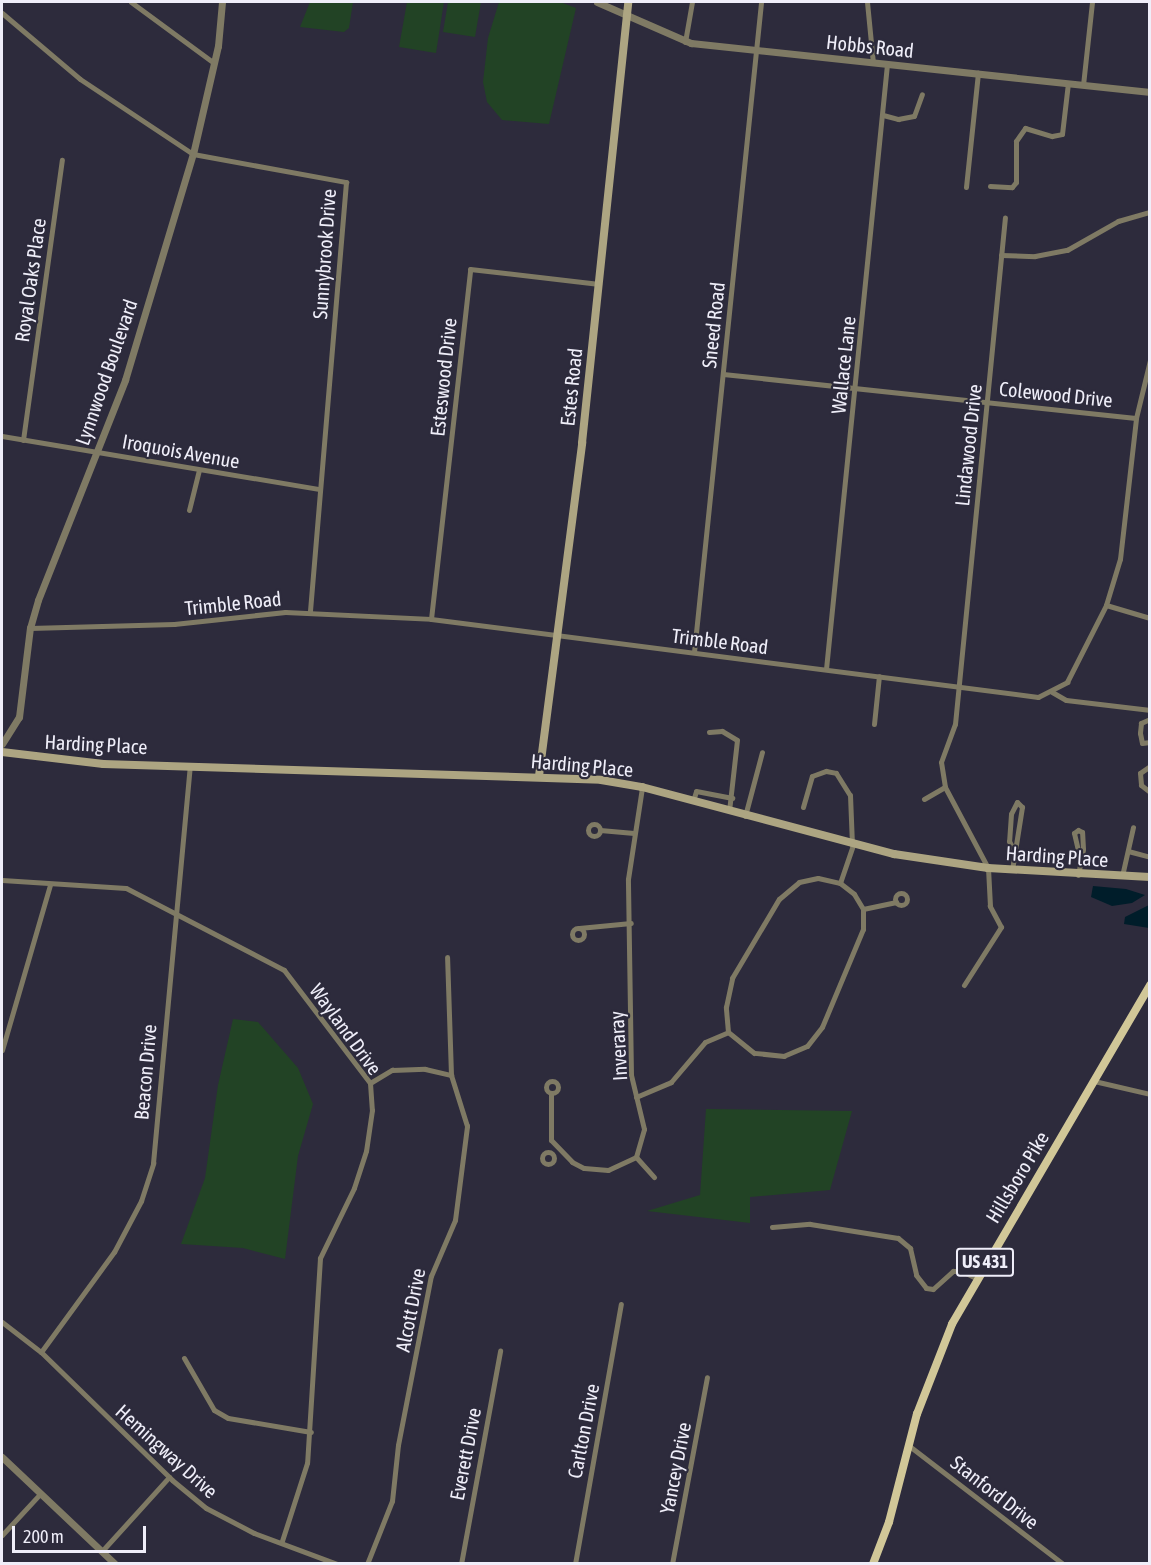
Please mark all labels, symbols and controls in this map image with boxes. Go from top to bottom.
street label: Hobbs Road [825,29,915,63]
street label: Sunnybrook Drive [307,188,341,320]
street label: Royal Oaks Place [9,216,51,344]
street label: Sneed Road [697,281,729,369]
street label: Lynnwood Boulevard [70,296,142,448]
street label: Wallace Lane [826,315,860,415]
street label: Esteswood Drive [425,317,461,437]
street label: Estes Road [555,347,587,427]
street label: Colewood Drive [998,376,1114,412]
street label: Lindawood Drive [950,383,986,507]
street label: Iroquois Avenue [120,429,242,473]
street label: Trimble Road [183,586,283,620]
street label: Trimble Road [670,623,770,659]
street label: Harding Place [44,729,148,759]
street label: Harding Place [530,749,634,781]
street label: Harding Place [1005,840,1109,872]
street label: Wayland Drive [305,979,387,1079]
street label: Inveraray [604,1011,632,1081]
street label: Beacon Drive [129,1023,161,1121]
street label: Hillsboro Pike [980,1127,1054,1227]
road number: US 431 [955,1247,1015,1277]
street label: Alcott Drive [390,1266,430,1354]
street label: Carlton Drive [562,1382,604,1480]
street label: Hemingway Drive [111,1399,223,1503]
street label: Everett Drive [444,1406,486,1502]
street label: Yancey Drive [654,1420,696,1516]
street label: Stanford Drive [946,1450,1044,1534]
scale bar [15,1514,148,1552]
text: 200 m [23,1526,64,1547]

